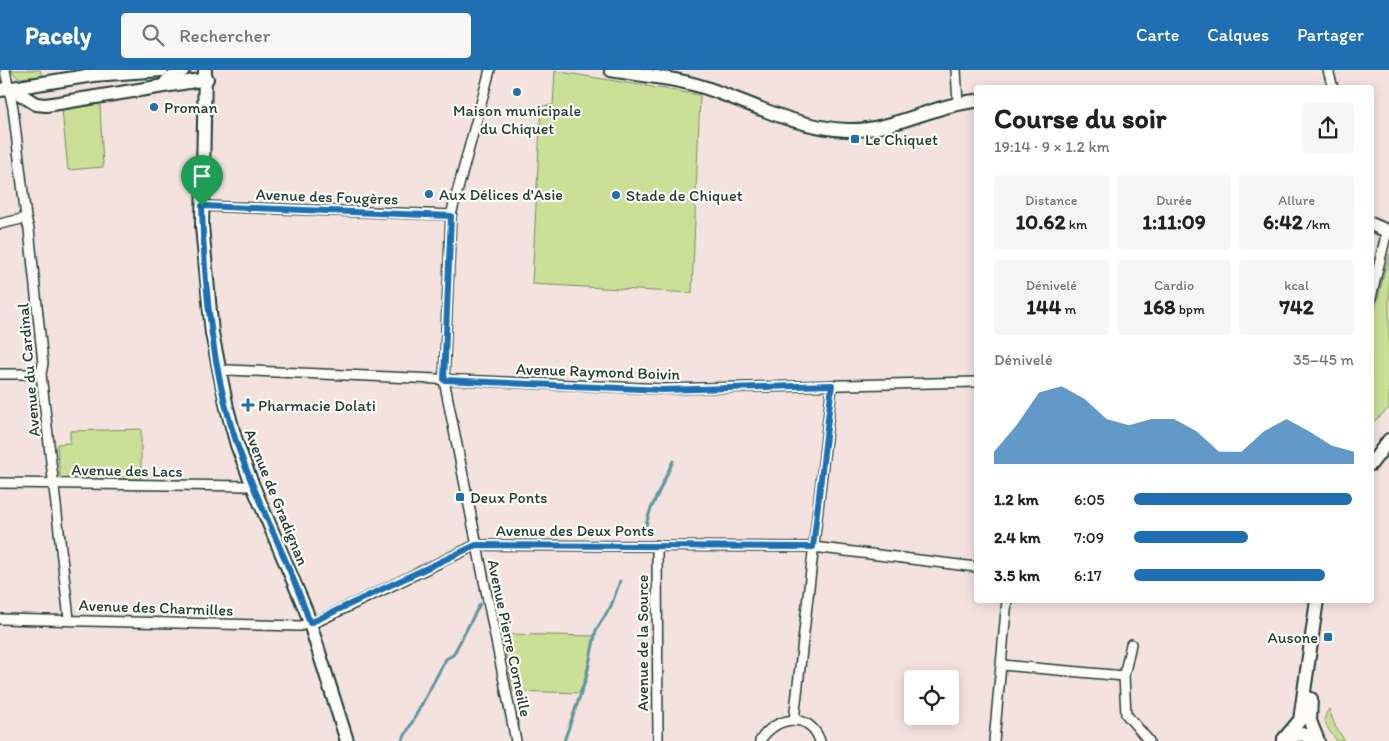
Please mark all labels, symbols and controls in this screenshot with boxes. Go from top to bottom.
search box [121,13,471,58]
text: Pacely [25,21,91,50]
icon: search [139,21,167,49]
text: Rechercher [179,24,270,47]
text: Carte [1136,24,1179,46]
text: Calques [1207,24,1269,46]
text: Partager [1297,24,1364,46]
marker: Maison municipale du Chiquet [511,86,523,98]
place label: Proman [164,98,218,117]
marker: Proman [148,101,160,113]
place label: Maison municipale du Chiquet [453,101,581,138]
text: Course du soir [994,101,1166,135]
button: share [1302,102,1354,154]
place label: Le Chiquet [865,130,938,149]
marker: Le Chiquet [849,133,861,145]
text: 19:14 · 9 × 1.2 km [994,137,1110,156]
pin [181,155,223,206]
icon: arrive [188,162,216,190]
street label: Avenue des Fougères [255,185,399,208]
place label: Aux Délices d'Asie [439,185,563,204]
place label: Stade de Chiquet [626,186,743,205]
marker: Aux Délices d'Asie [423,188,435,200]
marker: Stade de Chiquet [610,189,622,201]
text: Distance [1025,192,1078,209]
text: Durée [1156,192,1192,209]
text: Allure [1278,192,1315,209]
text: 10.62 [1015,209,1066,234]
text: 1:11:09 [1142,209,1206,234]
text: 6:42 [1263,209,1303,234]
text: km [1066,216,1087,233]
text: /km [1303,216,1330,233]
text: Dénivelé [1026,277,1077,294]
text: Cardio [1154,277,1194,294]
text: kcal [1284,277,1309,294]
text: 144 [1026,294,1061,319]
text: 168 [1143,294,1176,319]
text: 742 [1280,294,1314,319]
text: m [1061,301,1076,318]
text: bpm [1176,301,1205,318]
street label: Avenue du Cardinal [13,302,44,437]
text: Dénivelé [994,350,1053,369]
text: 35–45 m [1293,350,1354,369]
street label: Avenue Raymond Boivin [516,359,681,384]
place label: Pharmacie Dolati [258,396,376,415]
marker: Pharmacie Dolati [242,399,254,411]
street label: Avenue de Gradignan [240,426,313,569]
street label: Avenue des Lacs [71,460,183,481]
place label: Deux Ponts [470,488,547,507]
text: 1.2 km [994,490,1039,509]
text: 6:05 [1074,490,1105,509]
marker: Deux Ponts [454,491,466,503]
street label: Avenue des Deux Ponts [496,521,654,540]
text: 2.4 km [994,528,1041,547]
text: 7:09 [1074,528,1104,547]
street label: Avenue Pierre Corneille [484,558,535,719]
text: 3.5 km [994,566,1040,585]
text: 6:17 [1074,566,1102,585]
street label: Avenue de la Source [633,575,652,711]
street label: Avenue des Charmilles [78,595,234,620]
place label: Ausone [1268,628,1318,647]
marker: Ausone [1322,631,1334,643]
map controls [904,670,959,725]
button: locate [904,670,959,725]

